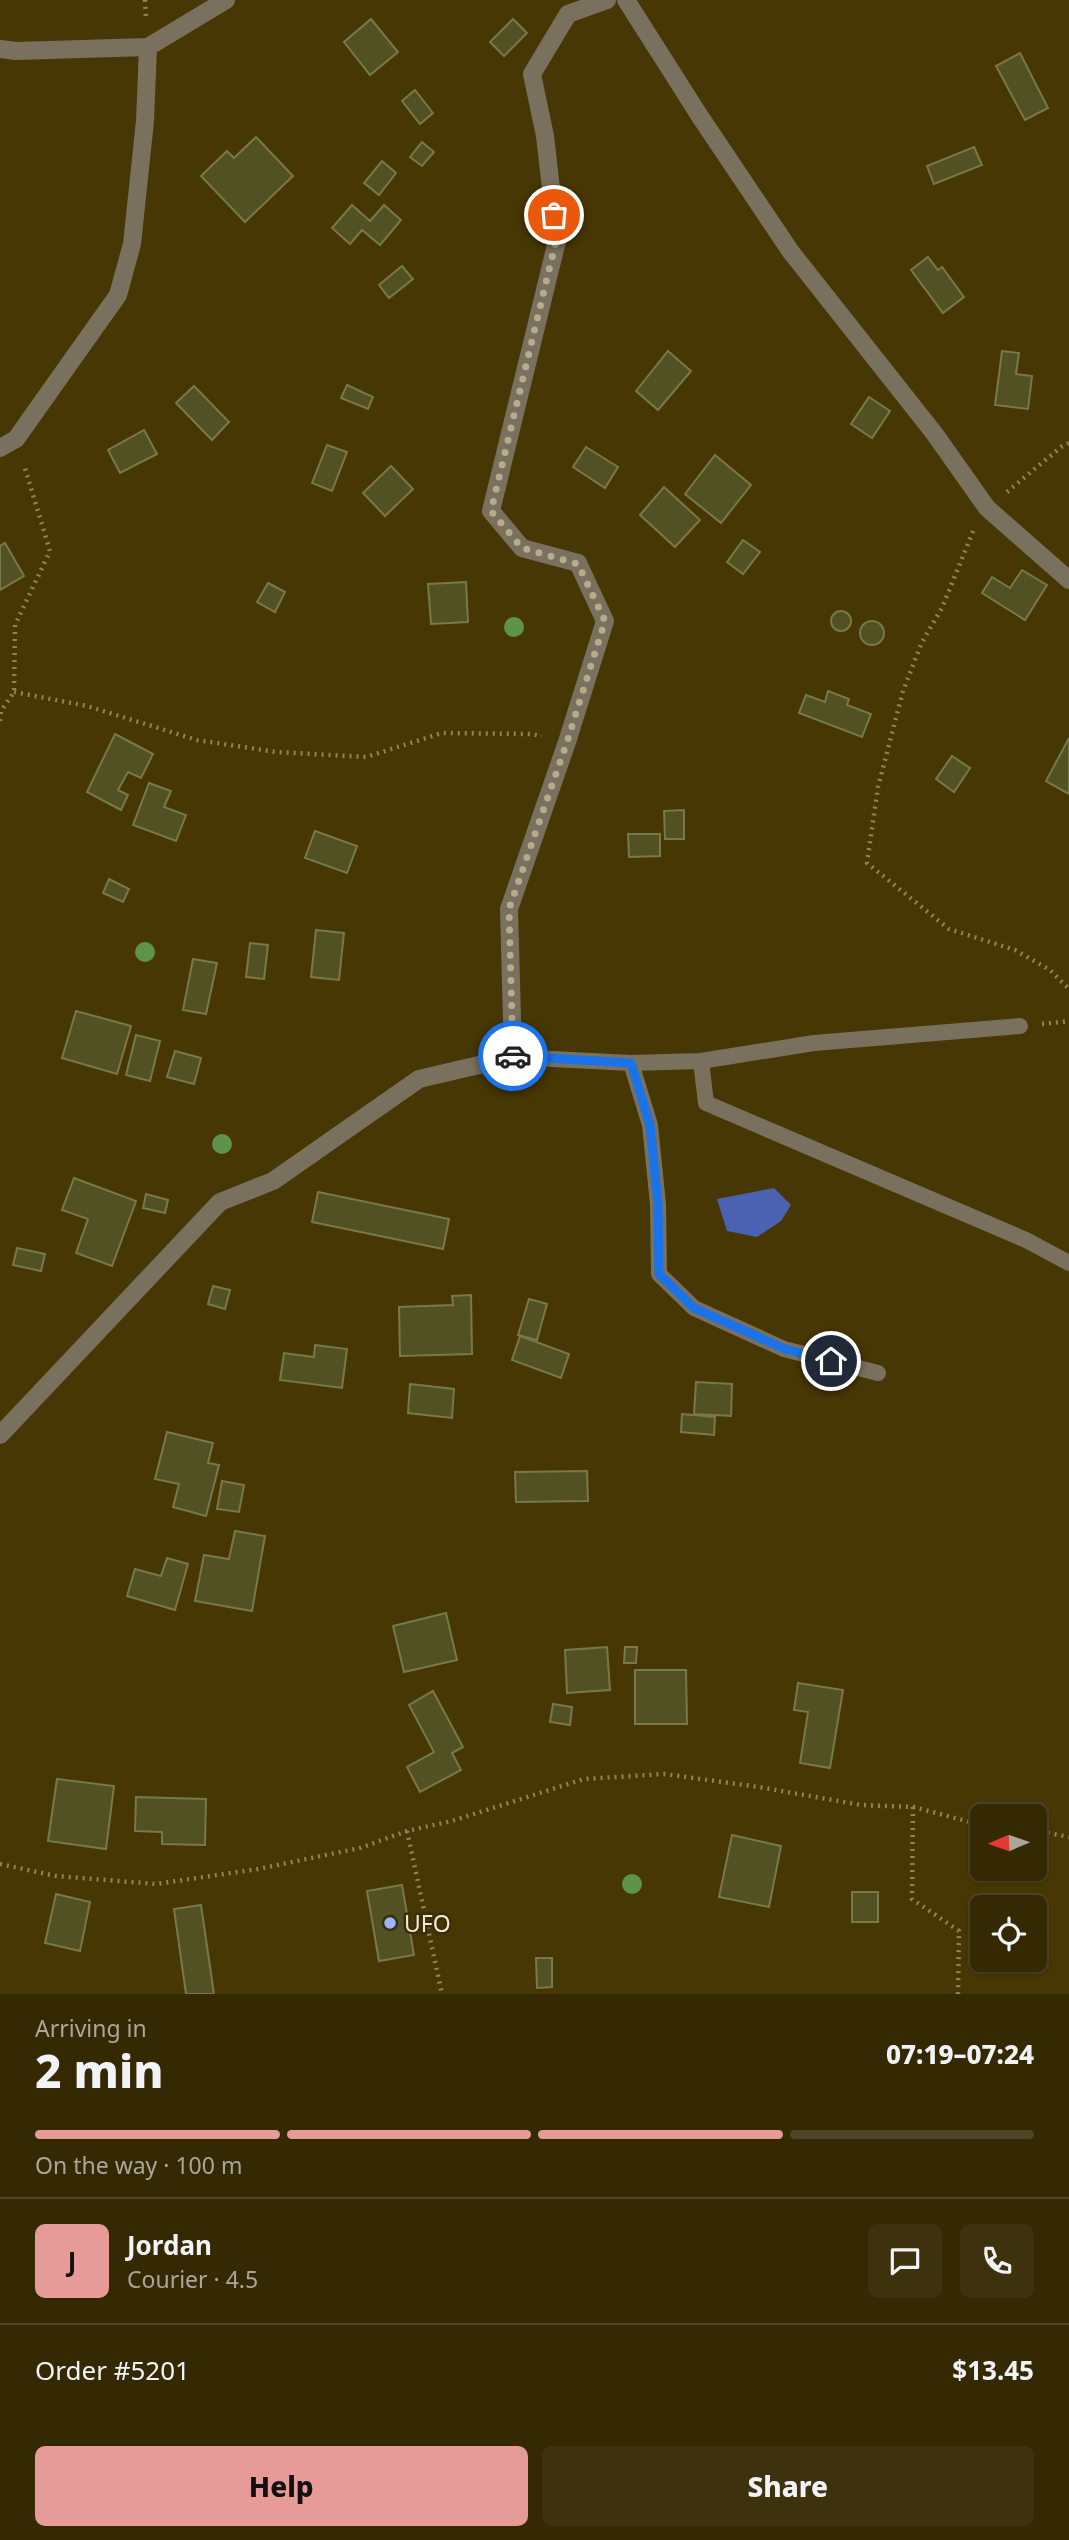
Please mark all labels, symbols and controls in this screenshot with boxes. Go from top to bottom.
pin [524,185,584,245]
icon: bag [535,196,573,234]
courier [478,1021,548,1091]
icon: car [494,1037,532,1075]
pin [801,1331,861,1391]
icon: home [812,1342,850,1380]
north arrow [970,1804,1046,1881]
map controls [970,1804,1047,1972]
button: locate [970,1895,1047,1972]
place label: UFO [404,1907,451,1939]
marker: UFO [382,1915,398,1931]
text: Arriving in [35,2012,147,2044]
text: 07:19–07:24 [886,2036,1034,2072]
text: 2 min [35,2039,164,2101]
text: On the way · 100 m [35,2149,242,2181]
button: chat [868,2224,942,2298]
button: phone [960,2224,1034,2298]
text: Jordan [127,2227,212,2263]
text: J [68,2243,76,2279]
text: Courier · 4.5 [127,2263,258,2295]
text: Order #5201 [35,2352,190,2388]
text: $13.45 [952,2352,1034,2388]
button: Help [35,2446,528,2526]
button: Share [542,2446,1034,2526]

